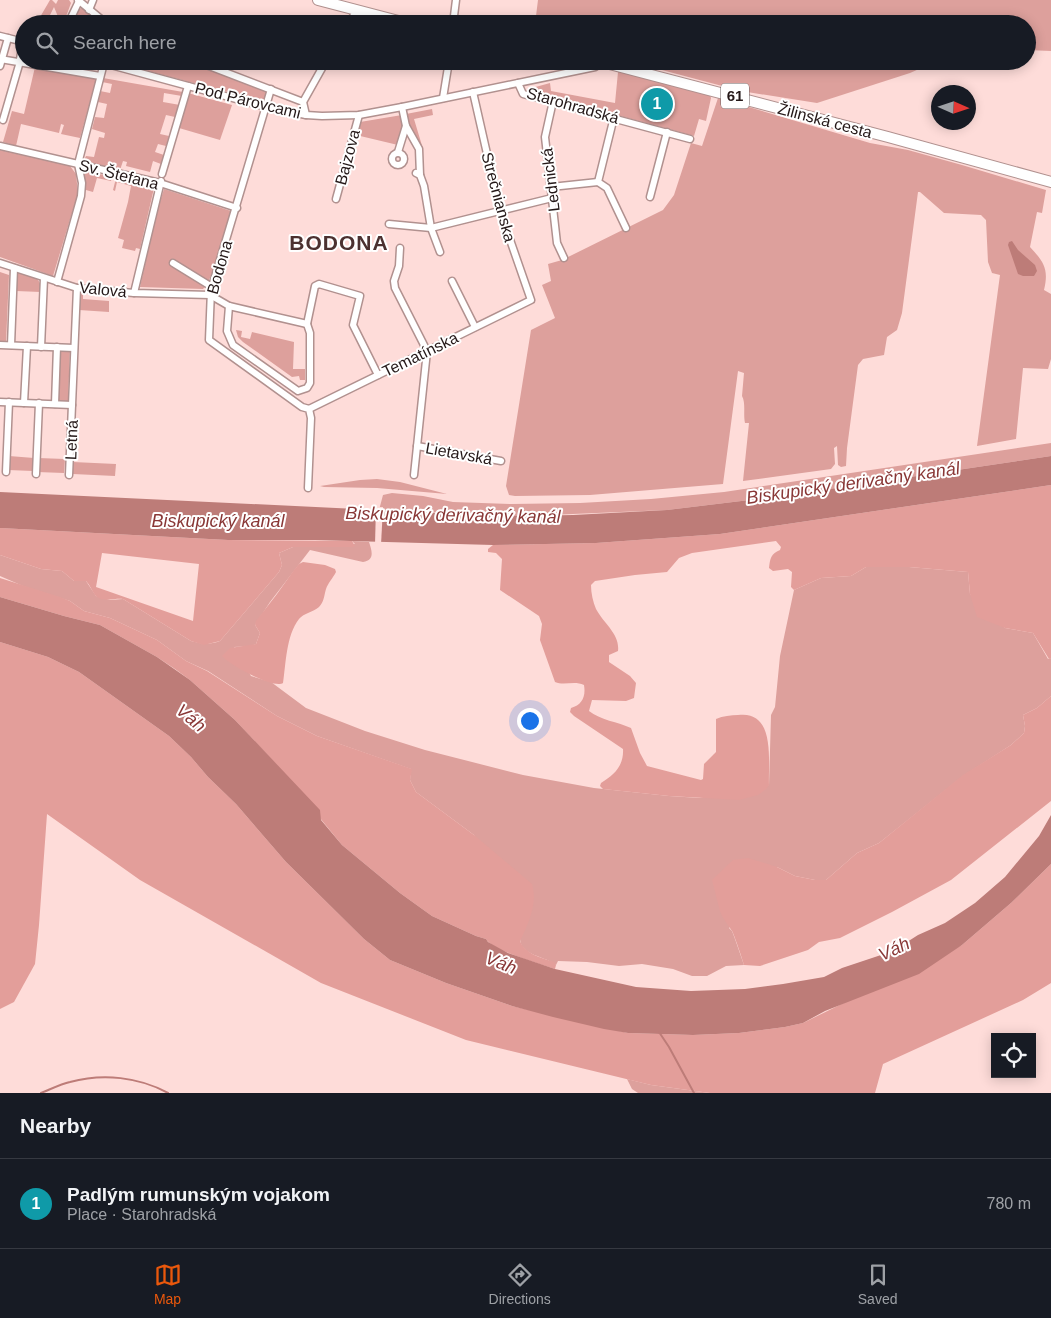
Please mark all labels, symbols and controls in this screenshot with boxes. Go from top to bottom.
search box [15,15,1036,70]
icon: search [33,29,61,57]
text: Search here [73,32,177,53]
street label: Pod Párovcami [193,79,303,122]
street label: Starohradská [525,84,621,127]
road number: 61 [721,84,749,108]
pin: 1 [641,85,673,123]
north arrow [931,85,976,130]
street label: Žilinská cesta [776,99,874,141]
street label: Bajzova [332,127,363,187]
street label: Lednická [538,147,563,213]
street label: Strečnianska [478,150,519,244]
street label: Sv. Štefana [77,155,161,193]
district label: BODONA [289,231,389,254]
street label: Bodona [204,238,235,296]
street label: Valová [78,279,128,300]
street label: Tematínska [380,329,461,380]
street label: Letná [62,420,81,460]
street label: Lietavská [424,439,494,468]
water label: Biskupický derivačný kanál [745,458,962,508]
water label: Biskupický derivačný kanál [345,503,562,527]
water label: Biskupický kanál [151,511,286,531]
water label: Váh [172,700,210,736]
your location [517,708,543,734]
water label: Váh [875,933,913,965]
water label: Váh [482,948,520,978]
map controls [991,1033,1036,1078]
button: locate [991,1033,1036,1078]
text: Nearby [20,1114,91,1137]
text: Padlým rumunským vojakom [67,1184,330,1205]
text: 1 [32,1195,40,1212]
text: 780 m [987,1195,1031,1212]
text: Place · Starohradská [67,1206,216,1223]
tab: Map [154,1261,182,1307]
tab: Directions [489,1261,551,1307]
tab: Saved [858,1261,897,1307]

